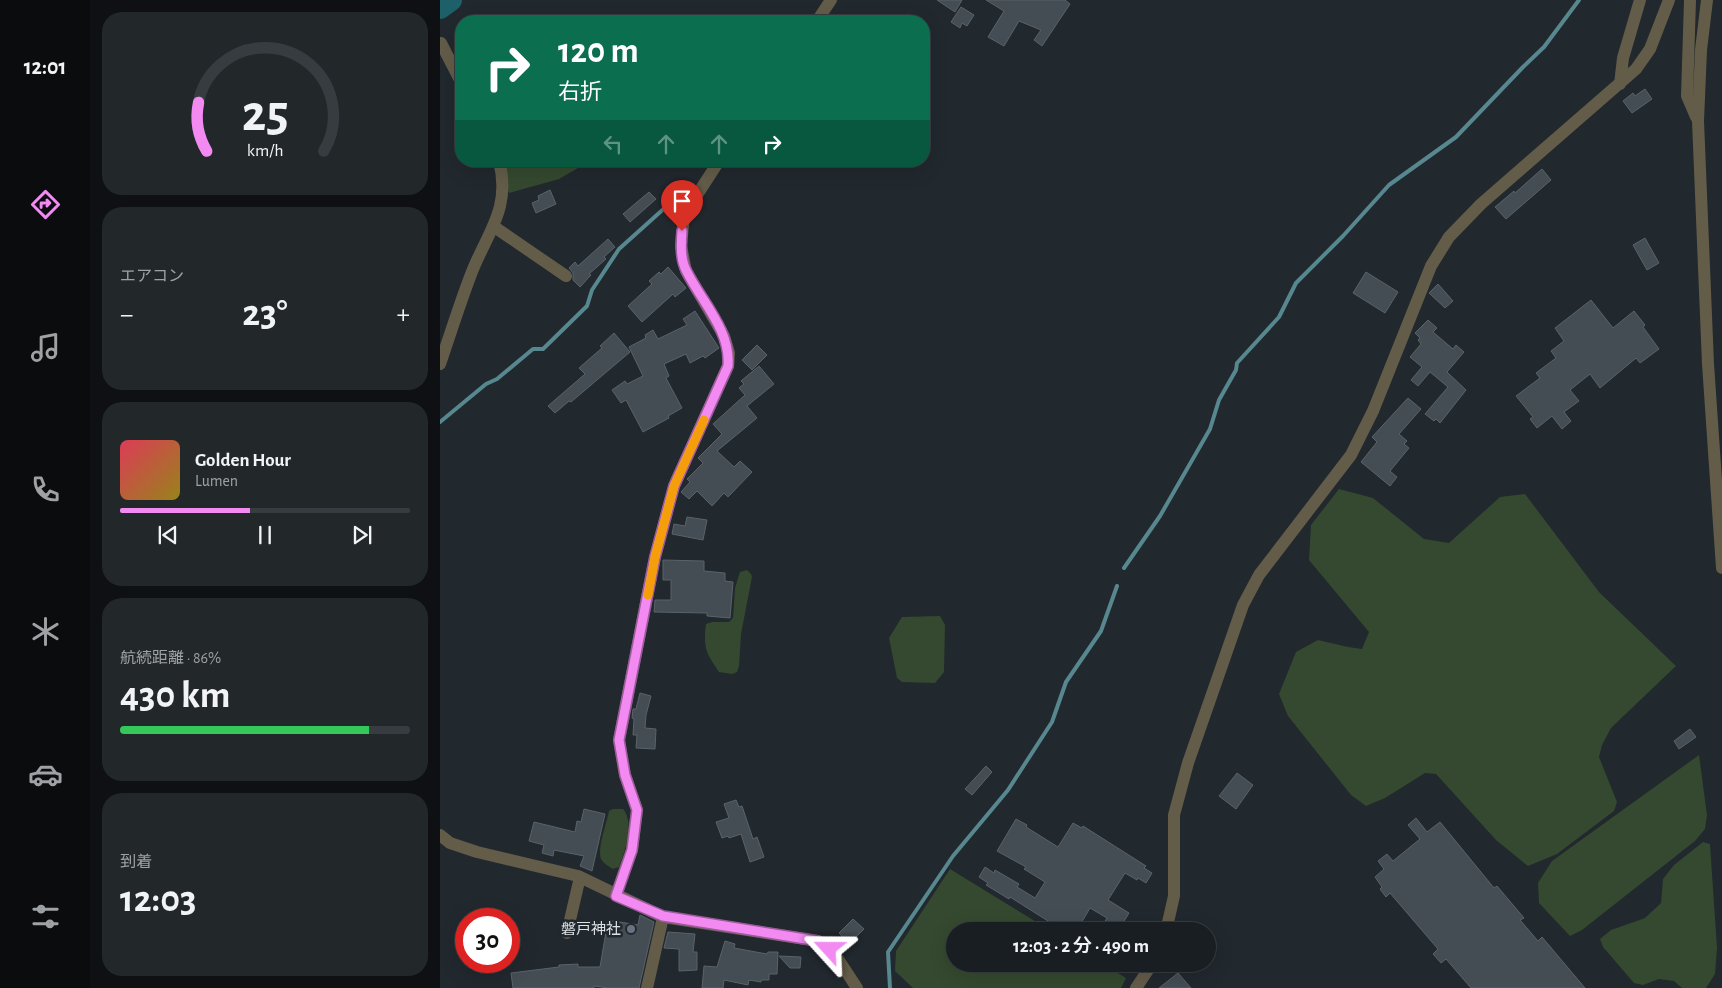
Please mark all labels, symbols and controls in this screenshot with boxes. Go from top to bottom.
text: 120 m [558,34,639,69]
icon: right [475,35,540,100]
text: 12:01 [24,56,66,78]
text: 右折 [558,81,602,103]
text: 25 [242,88,288,140]
icon: left [599,130,627,158]
icon: ahead [652,130,680,158]
icon: ahead [705,130,733,158]
icon: right [758,130,786,158]
text: km/h [247,142,283,160]
pin [661,180,703,231]
icon: directions [28,187,63,222]
icon: arrive [668,187,696,215]
text: エアコン [120,268,184,284]
text: 23° [242,295,288,333]
text: − [120,301,133,329]
text: + [397,301,410,329]
icon: music [28,330,63,365]
text: Golden Hour [195,451,291,470]
icon: phone [28,472,63,507]
text: Lumen [195,473,238,489]
icon: previous [154,521,182,549]
icon: pause [251,521,279,549]
icon: next [348,521,376,549]
icon: climate [28,614,63,649]
text: 航続距離 · 86% [120,650,221,666]
text: 430 km [120,677,231,715]
icon: car [28,757,63,792]
text: 到着 [120,854,152,870]
text: 12:03 [120,881,196,919]
icon: filters [28,899,63,934]
speed limit sign: 30 [455,908,520,973]
place label: 磐戸神社 [561,921,621,937]
position arrow [802,922,854,974]
marker: 磐戸神社 [625,923,637,935]
text: 12:03 · 2 分 · 490 m [1013,937,1149,956]

